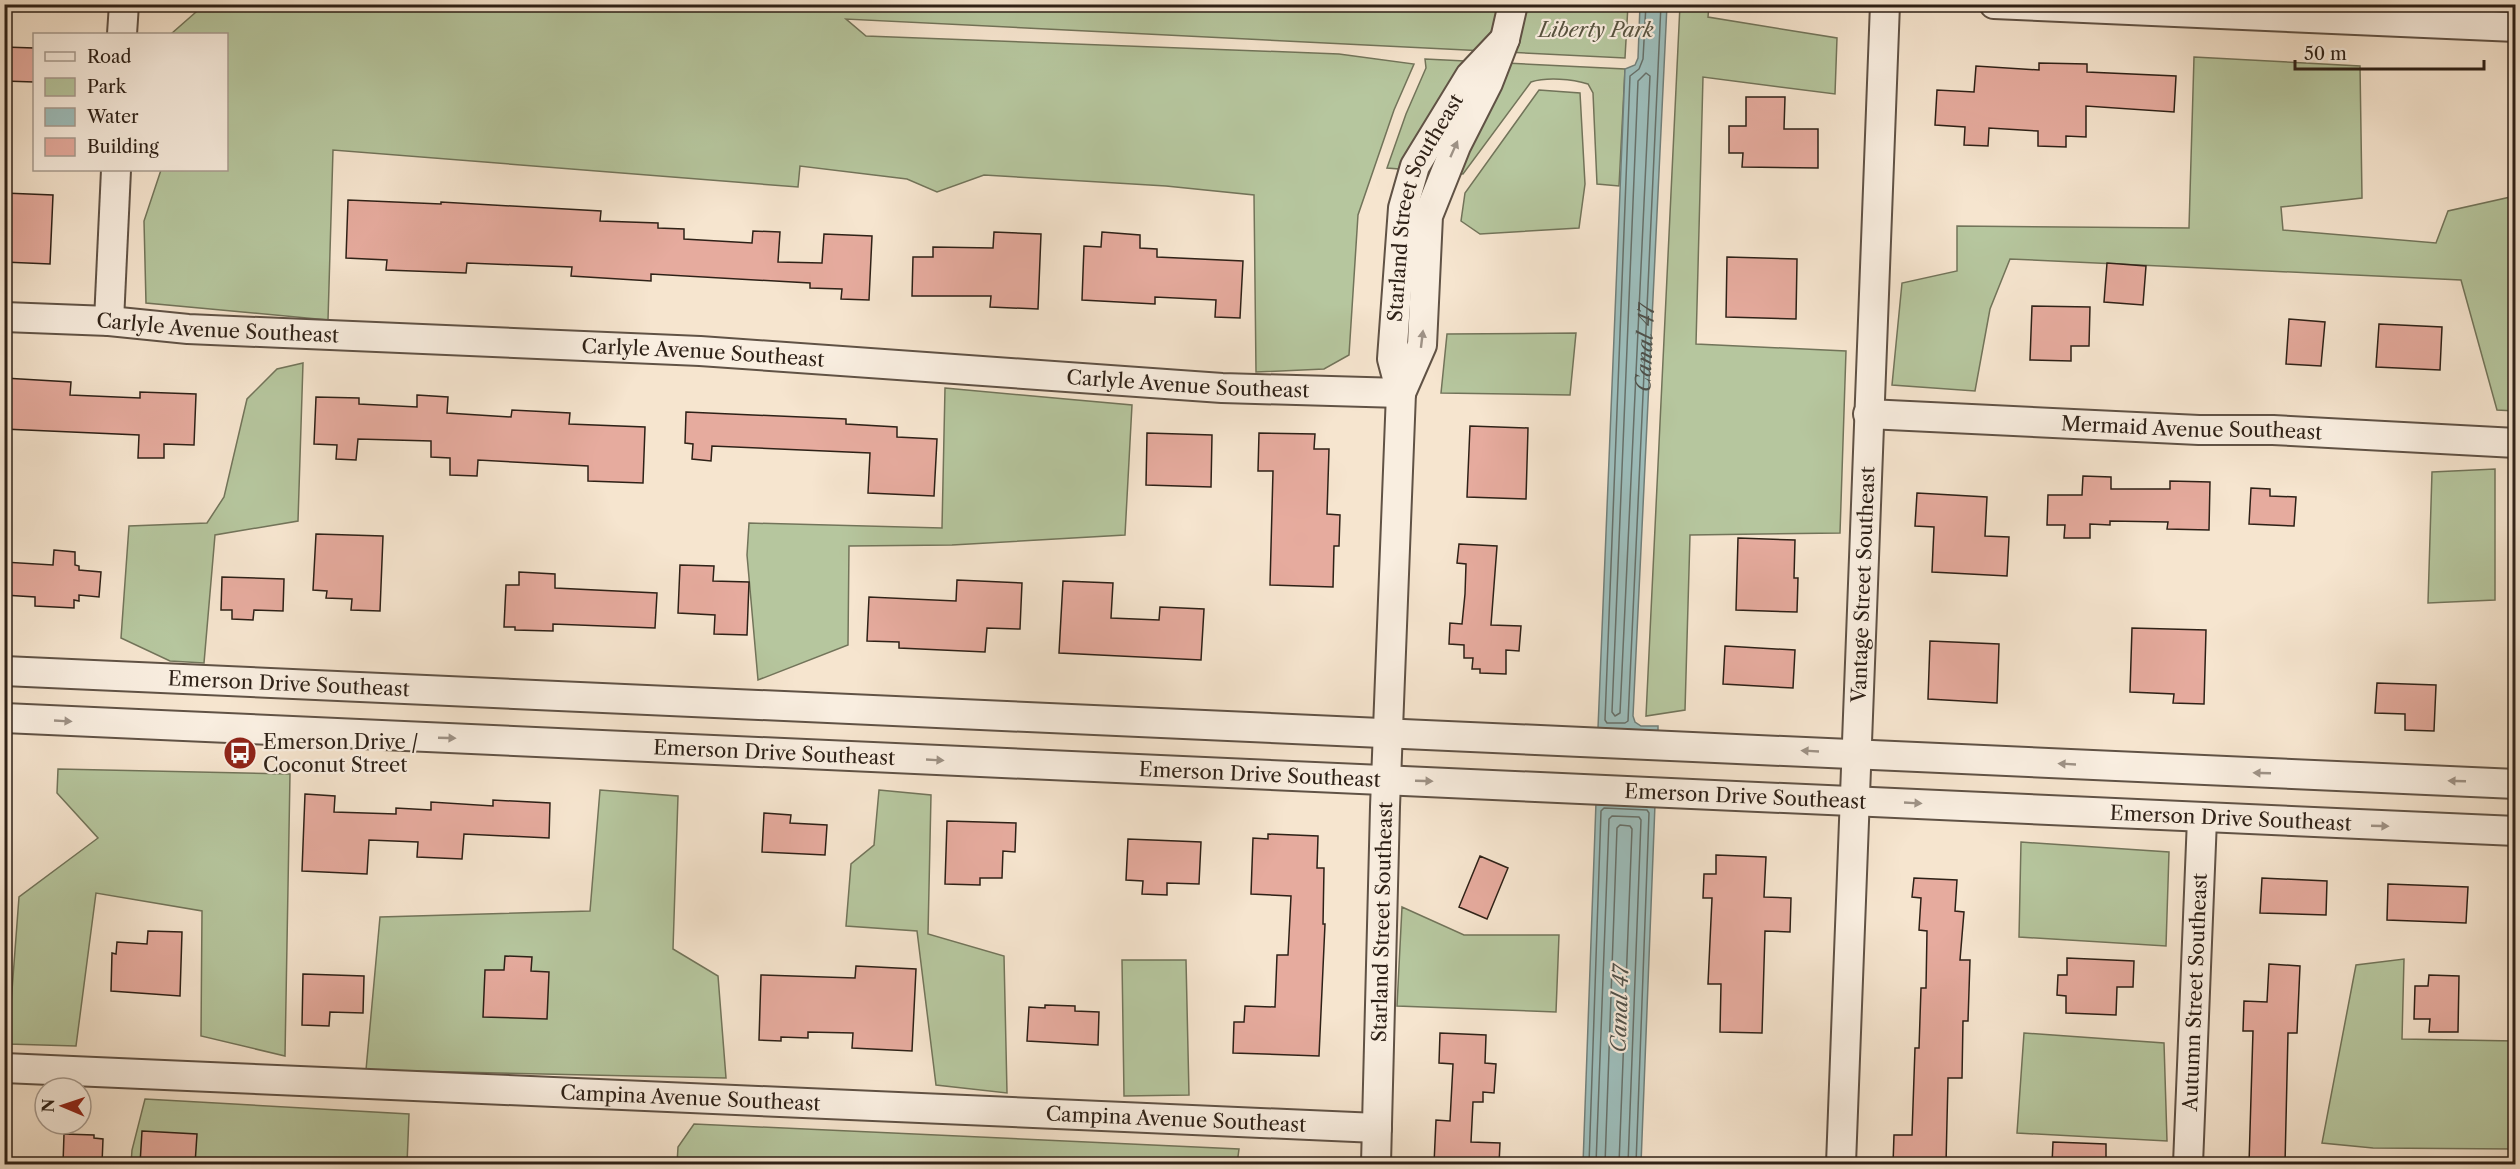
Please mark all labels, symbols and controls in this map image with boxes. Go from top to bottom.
park label: Liberty Park [1536,18,1654,42]
legend [33,33,228,171]
scale bar [2295,33,2484,71]
text: 50 m [2304,43,2347,65]
text: Road [87,46,132,68]
text: Park [87,76,128,98]
street label: Starland Street Southeast [1383,89,1468,323]
text: Water [86,106,139,128]
text: Building [87,136,159,158]
one-way arrow [1450,141,1459,158]
water label: Canal 47 [1630,301,1659,392]
street label: Carlyle Avenue Southeast [96,309,339,347]
one-way arrow [1417,329,1426,348]
street label: Carlyle Avenue Southeast [581,334,825,372]
street label: Carlyle Avenue Southeast [1066,365,1310,402]
street label: Mermaid Avenue Southeast [2060,411,2323,445]
street label: Vantage Street Southeast [1846,466,1879,704]
street label: Emerson Drive Southeast [167,666,410,701]
one-way arrow [53,717,72,726]
place label: Emerson Drive / Coconut Street [263,730,418,777]
one-way arrow [437,734,456,743]
bus stop icon: Emerson Drive / Coconut Street [222,735,258,771]
street label: Emerson Drive Southeast [653,735,896,770]
one-way arrow [1800,746,1819,755]
one-way arrow [926,755,945,764]
street label: Emerson Drive Southeast [1138,757,1381,792]
one-way arrow [2058,759,2077,769]
one-way arrow [2253,769,2272,778]
one-way arrow [1414,777,1433,786]
one-way arrow [2448,777,2467,786]
street label: Emerson Drive Southeast [1624,779,1867,814]
one-way arrow [1903,799,1922,808]
street label: Starland Street Southeast [1367,801,1397,1042]
street label: Emerson Drive Southeast [2109,801,2352,836]
one-way arrow [2371,821,2390,830]
street label: Autumn Street Southeast [2178,873,2212,1113]
water label: Canal 47 [1605,962,1634,1053]
north arrow [33,1076,93,1136]
street label: Campina Avenue Southeast [560,1080,821,1116]
text: N [38,1098,58,1113]
street label: Campina Avenue Southeast [1045,1102,1307,1137]

